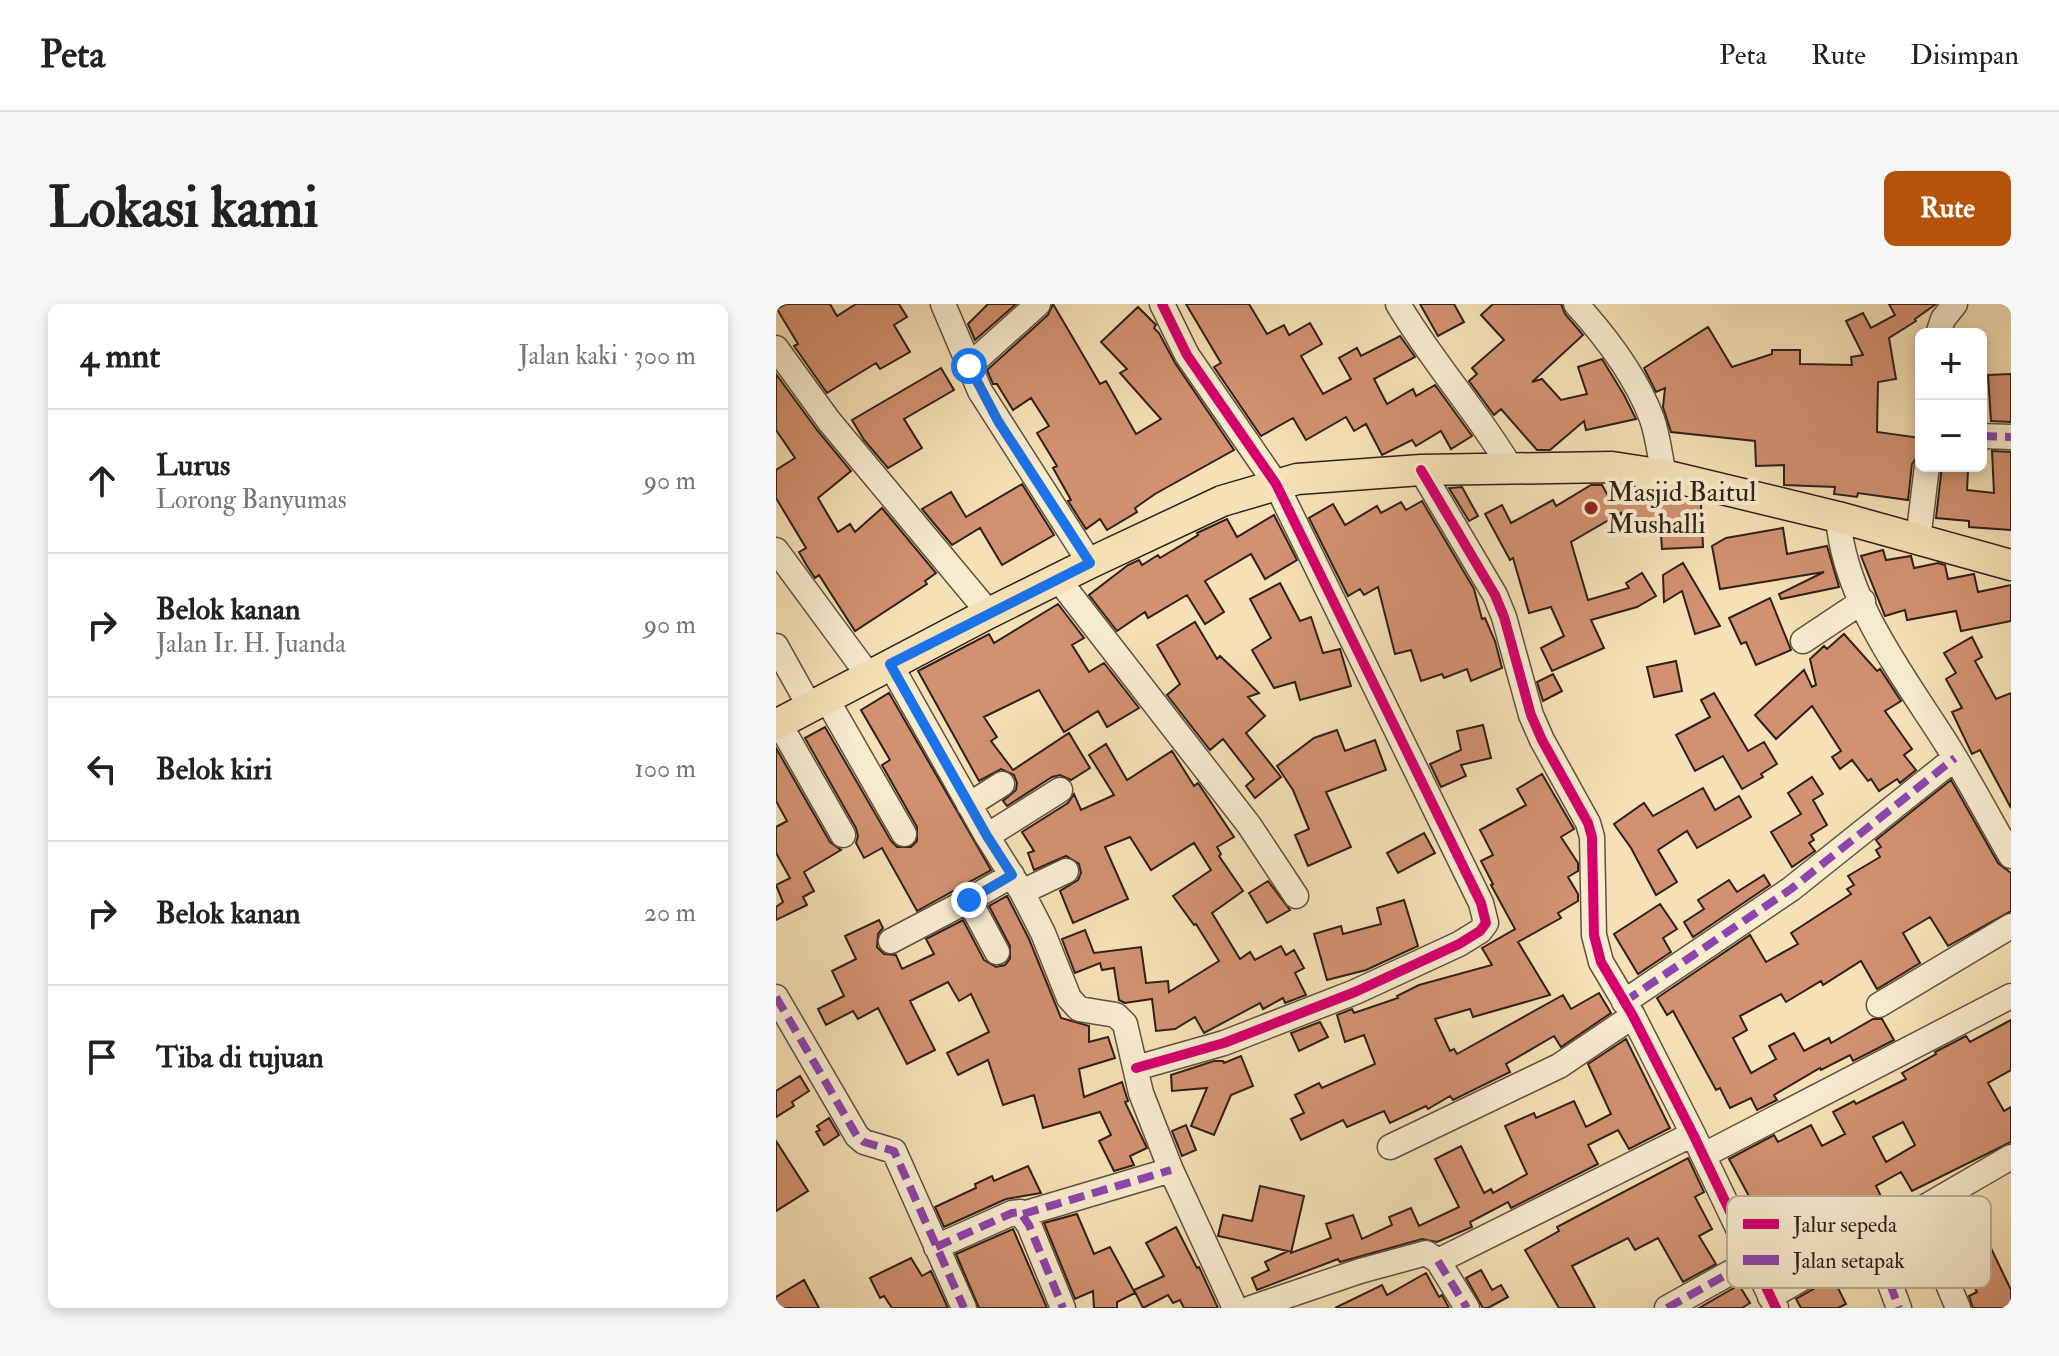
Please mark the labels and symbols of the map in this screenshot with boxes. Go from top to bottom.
route start [951,348,987,384]
place label: Masjid Baitul Mushalli [1607,475,1756,542]
marker: Masjid Baitul Mushalli [1582,499,1600,517]
route end [951,882,987,918]
legend [1727,1196,1991,1288]
text: Jalur sepeda [1792,1211,1898,1240]
text: Jalan setapak [1792,1247,1905,1276]

